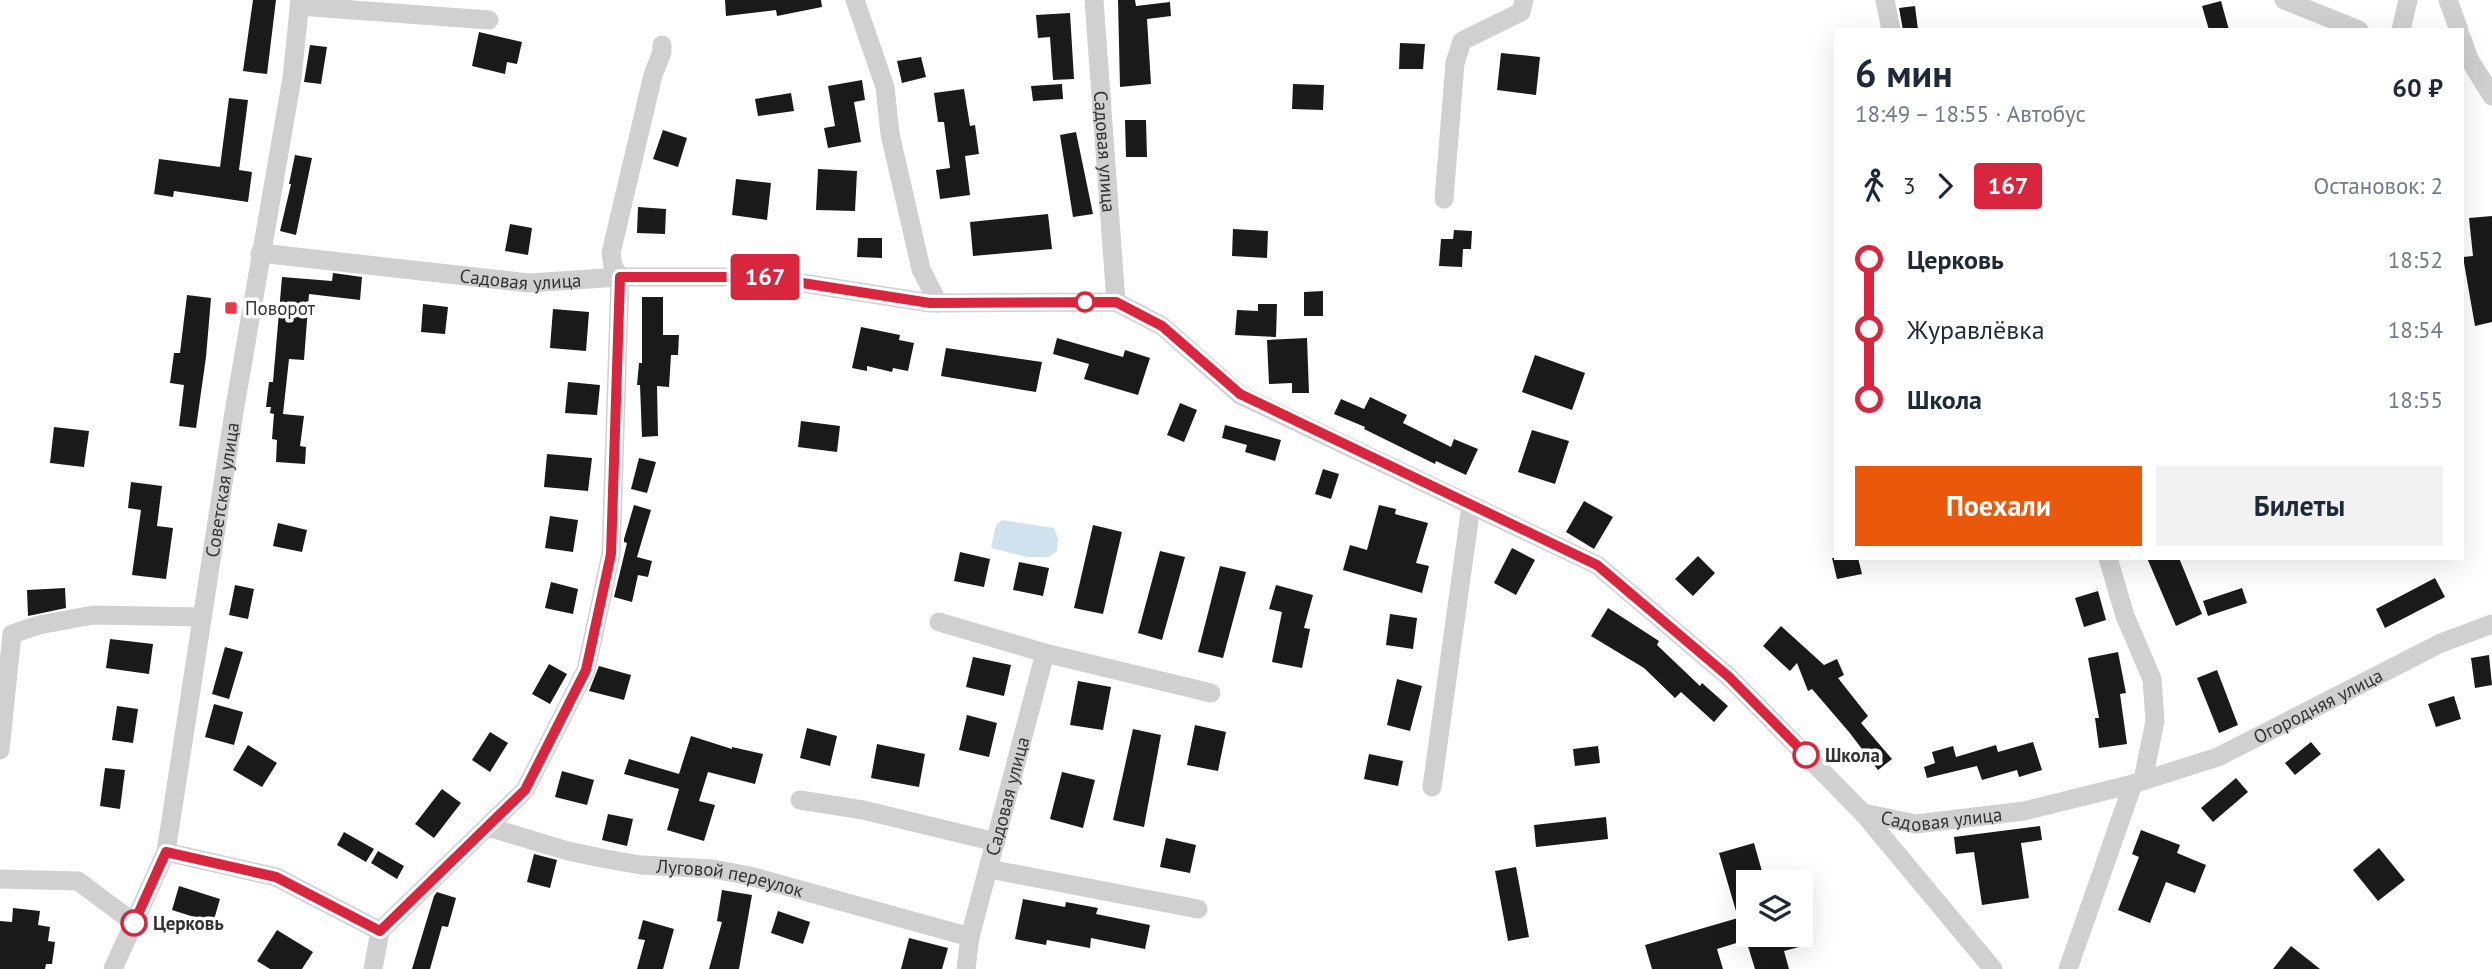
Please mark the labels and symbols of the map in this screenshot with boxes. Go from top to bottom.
street label: Садовая улица [1089,90,1121,213]
line badge: 167 [725,254,805,300]
street label: Садовая улица [458,263,582,295]
unlabelled marker [1075,292,1095,312]
place label: Поворот [245,296,316,320]
marker: Поворот [223,300,239,316]
street label: Советская улица [200,421,244,559]
street label: Огородняя улица [2249,663,2387,749]
street label: Садовая улица [980,734,1034,858]
marker: Школа [1793,742,1819,768]
place label: Школа [1825,743,1880,767]
street label: Садовая улица [1879,802,2003,837]
street label: Луговой переулок [655,854,806,902]
marker: Церковь [121,910,147,936]
place label: Церковь [153,911,224,935]

